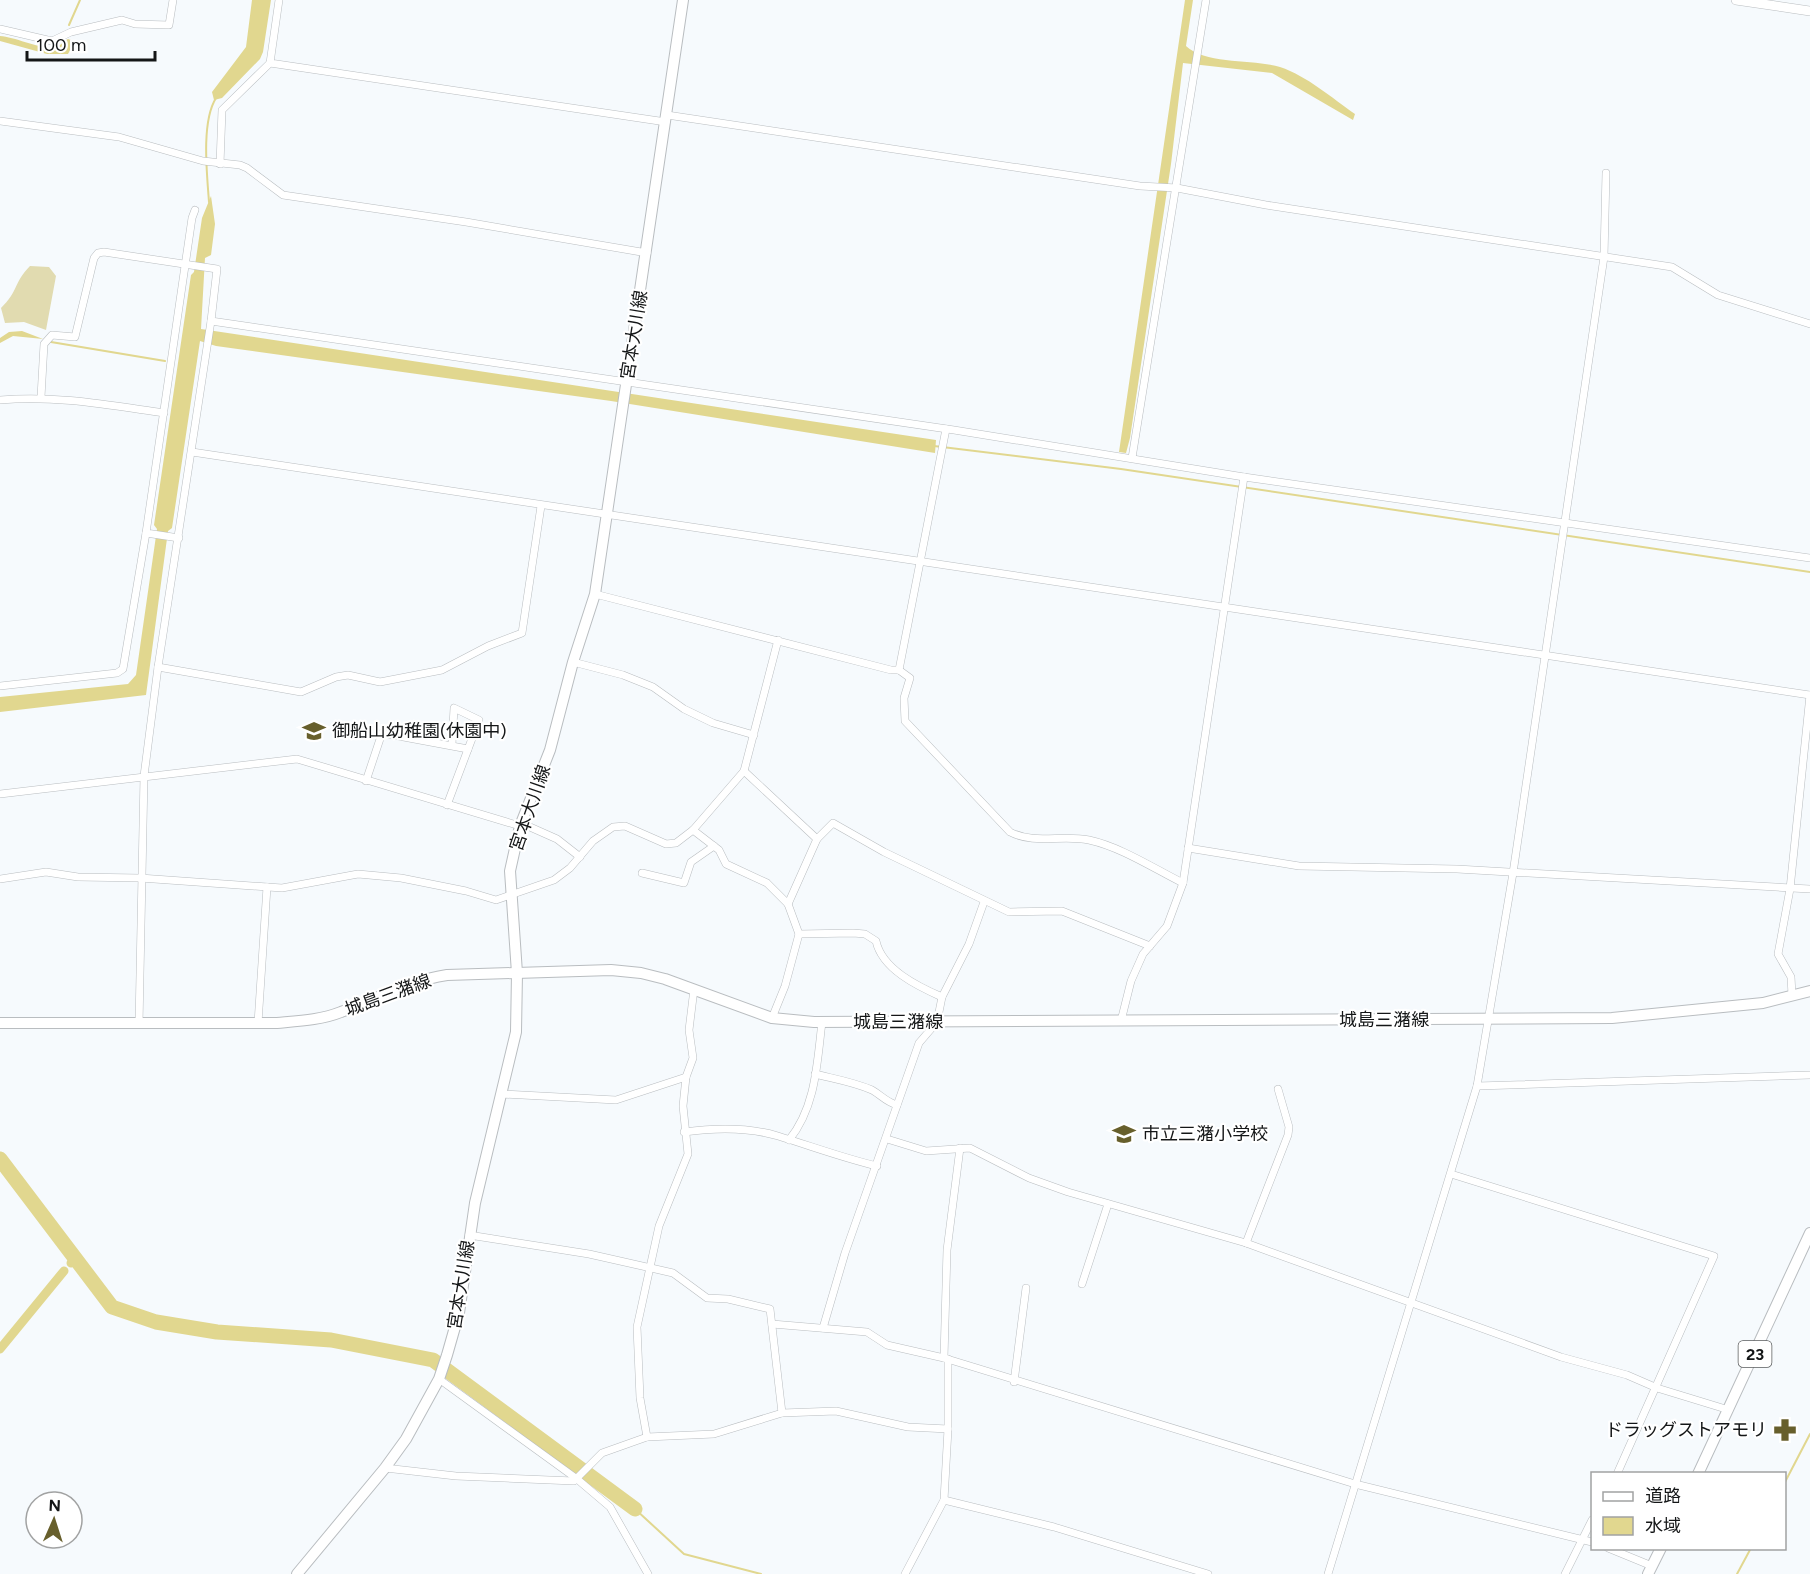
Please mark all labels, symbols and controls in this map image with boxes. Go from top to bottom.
scale bar [27,24,154,62]
text: 100 m [36,34,86,56]
street label: 宮本大川線 [616,289,652,381]
school or university icon: 御船山幼稚園(休園中) [301,718,327,744]
place label: 御船山幼稚園(休園中) [332,720,507,742]
street label: 宮本大川線 [505,762,555,854]
street label: 城島三潴線 [342,969,434,1021]
street label: 城島三潴線 [1339,1009,1429,1031]
street label: 城島三潴線 [853,1011,943,1033]
school or university icon: 市立三潴小学校 [1111,1121,1137,1147]
place label: 市立三潴小学校 [1142,1123,1268,1145]
street label: 宮本大川線 [443,1239,479,1331]
road number: 23 [1738,1341,1772,1367]
pharmacy icon: ドラッグストアモリ [1772,1417,1798,1443]
place label: ドラッグストアモリ [1605,1419,1767,1441]
legend [1591,1472,1786,1550]
text: 道路 [1645,1485,1681,1507]
north arrow [24,1490,84,1550]
text: N [48,1496,61,1515]
text: 水域 [1645,1515,1681,1537]

